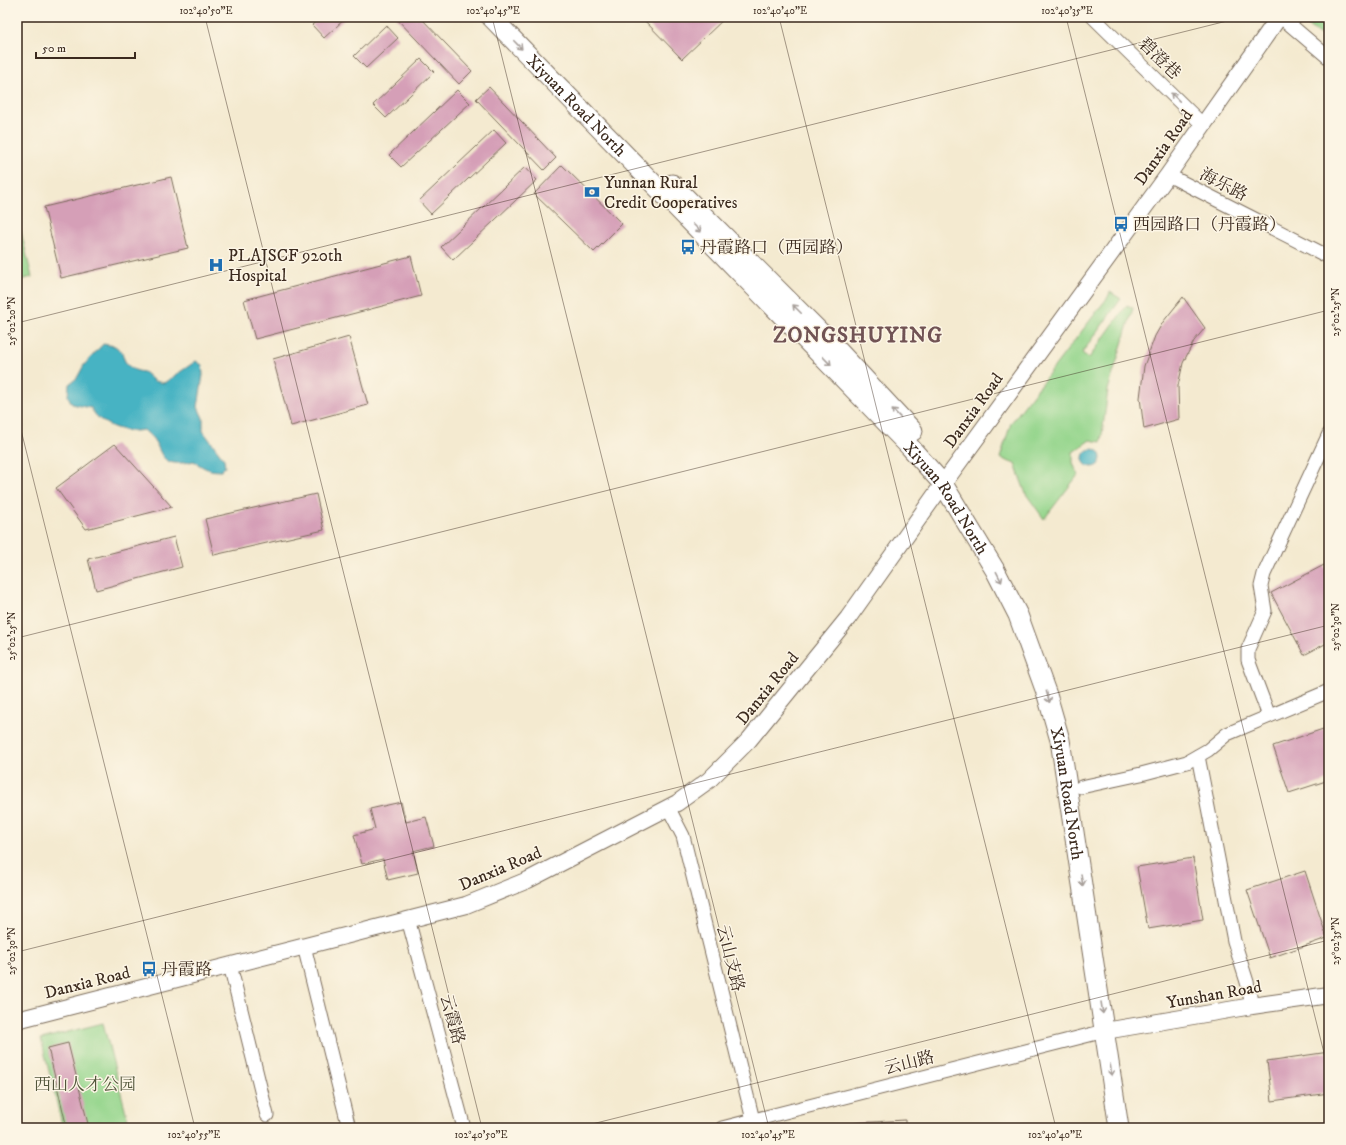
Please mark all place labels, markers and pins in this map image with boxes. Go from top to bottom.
place label: Yunnan Rural Credit Cooperatives [604,172,738,214]
bank icon: Yunnan Rural Credit Cooperatives [583,183,601,201]
place label: 西园路口（丹霞路） [1133,214,1286,236]
bus stop icon: 西园路口（丹霞路） [1112,215,1130,233]
place label: 丹霞路口（西园路） [700,237,853,259]
bus stop icon: 丹霞路口（西园路） [679,238,697,256]
place label: PLAJSCF 920th Hospital [228,245,342,287]
hospital icon: PLAJSCF 920th Hospital [207,256,225,274]
place label: 丹霞路 [161,959,212,981]
bus stop icon: 丹霞路 [140,960,158,978]

